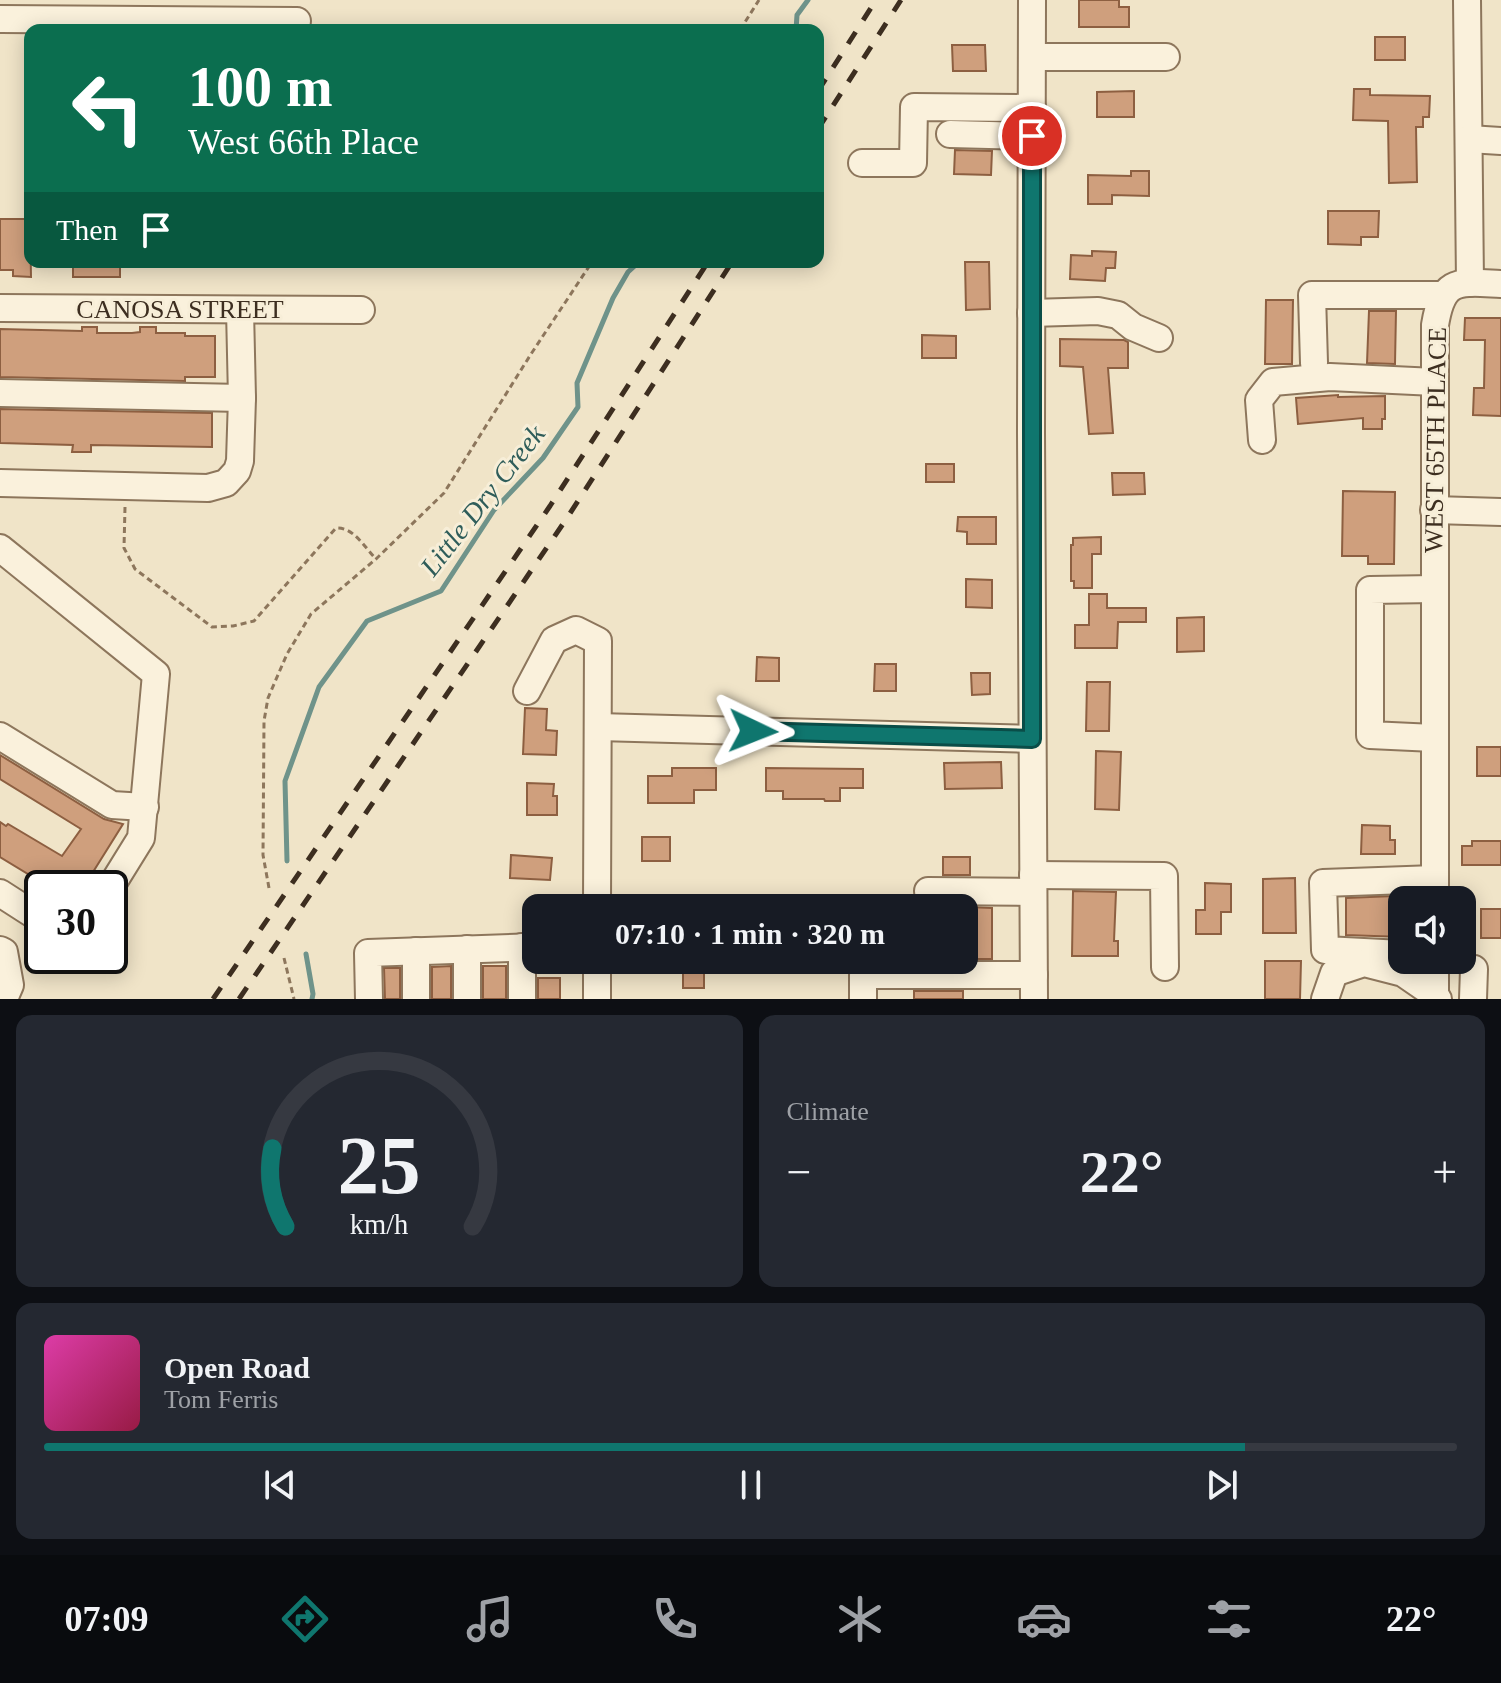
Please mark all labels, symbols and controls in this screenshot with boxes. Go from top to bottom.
icon: left [56,56,160,160]
text: 100 m [188,56,333,118]
pin [998,102,1066,170]
icon: arrive [1010,114,1054,158]
text: West 66th Place [188,122,419,162]
icon: arrive [134,208,178,252]
text: Then [56,213,118,246]
street label: CANOSA STREET [76,295,284,324]
street label: WEST 65TH PLACE [1419,327,1452,553]
water label: Little Dry Creek [413,418,551,583]
position arrow [711,689,795,773]
speed limit sign: 30 [24,870,128,974]
map controls [1388,886,1476,974]
button: sound [1388,886,1476,974]
text: 07:10 · 1 min · 320 m [615,917,885,950]
text: Climate [787,1097,869,1126]
text: 25 [338,1119,421,1211]
text: 22° [1080,1139,1164,1205]
text: − [787,1148,811,1197]
text: + [1432,1148,1457,1197]
text: km/h [350,1209,409,1240]
text: Open Road [164,1351,310,1384]
text: Tom Ferris [164,1385,278,1414]
icon: previous [258,1463,302,1507]
icon: pause [729,1463,773,1507]
icon: next [1200,1463,1244,1507]
icon: directions [277,1591,333,1647]
icon: music [462,1591,518,1647]
icon: phone [647,1591,703,1647]
icon: climate [832,1591,888,1647]
icon: car [1016,1591,1072,1647]
icon: filters [1201,1591,1257,1647]
text: 07:09 [64,1599,148,1639]
text: 22° [1386,1599,1437,1639]

